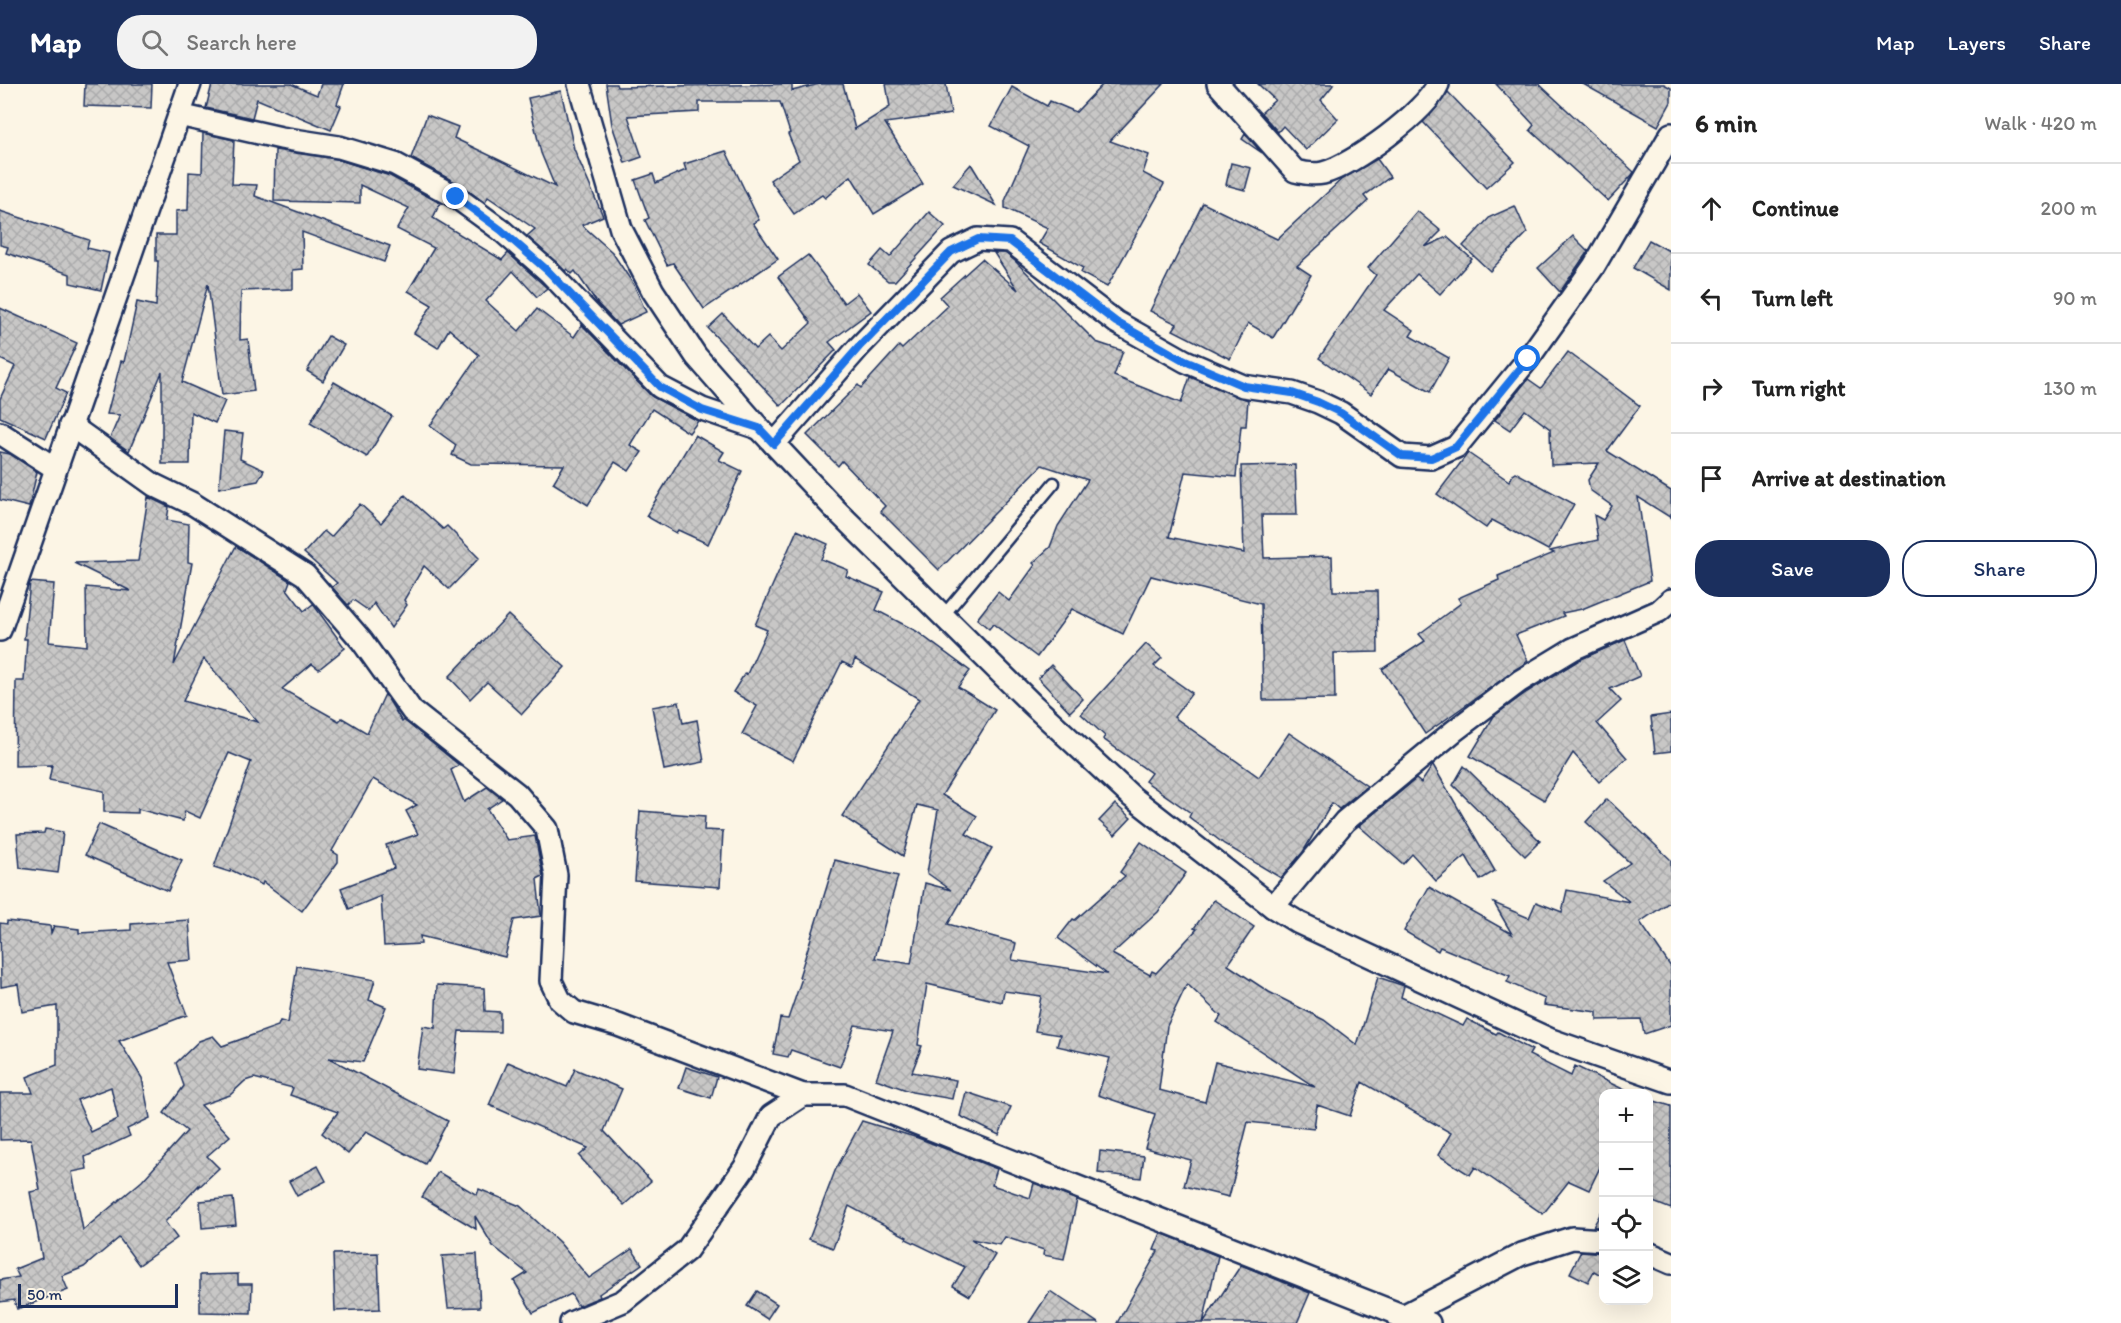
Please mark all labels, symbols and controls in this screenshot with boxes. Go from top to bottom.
search box [117,15,537,69]
text: Map [30,25,81,59]
icon: search [138,26,171,59]
text: Search here [186,29,297,56]
text: Map [1876,30,1915,55]
text: Layers [1948,30,2006,55]
text: Share [2039,30,2091,55]
text: 6 min [1695,107,1757,139]
text: Walk · 420 m [1984,111,2097,135]
route end [442,183,468,209]
icon: ahead [1695,192,1728,225]
text: Continue [1752,195,1839,222]
text: 200 m [2041,196,2097,220]
icon: left [1695,282,1728,315]
text: Turn left [1752,285,1833,312]
text: 90 m [2053,286,2097,310]
route start [1514,345,1540,371]
icon: right [1695,372,1728,405]
text: Turn right [1752,375,1846,402]
text: 130 m [2043,376,2097,400]
icon: arrive [1695,462,1728,495]
text: Arrive at destination [1752,465,1946,492]
button: Save [1695,540,1890,597]
button: Share [1902,540,2097,597]
map controls [1599,1089,1653,1305]
button: + [1599,1089,1653,1143]
button: − [1599,1143,1653,1197]
button: locate [1599,1197,1653,1251]
button: layers [1599,1251,1653,1305]
scale bar [18,1281,178,1308]
text: 50 m [27,1285,62,1304]

